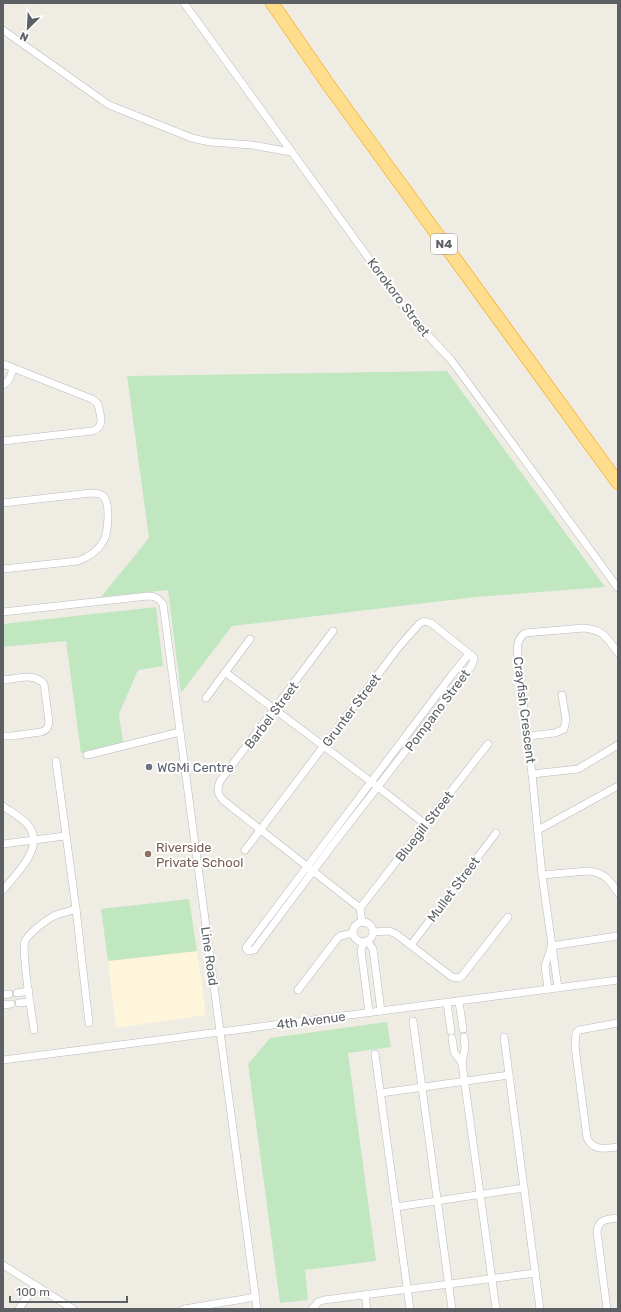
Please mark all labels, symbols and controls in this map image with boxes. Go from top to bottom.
north arrow [8,8,48,48]
text: N [18,29,30,44]
road number: N4 [431,234,457,254]
street label: Korokoro Street [364,255,433,339]
street label: Crayfish Crescent [511,656,538,764]
street label: Pompano Street [402,667,473,754]
street label: Grunter Street [319,671,384,750]
street label: Barbel Street [241,679,301,752]
place label: WGMi Centre [157,760,234,775]
marker: WGMi Centre [144,762,154,772]
street label: Bluegill Street [392,788,457,865]
place label: Riverside Private School [156,840,243,870]
marker: Riverside Private School [143,849,153,859]
street label: Mullet Street [424,854,483,925]
street label: Line Road [198,926,221,987]
street label: 4th Avenue [276,1009,346,1032]
scale bar [10,1278,127,1304]
text: 100 m [16,1285,50,1299]

